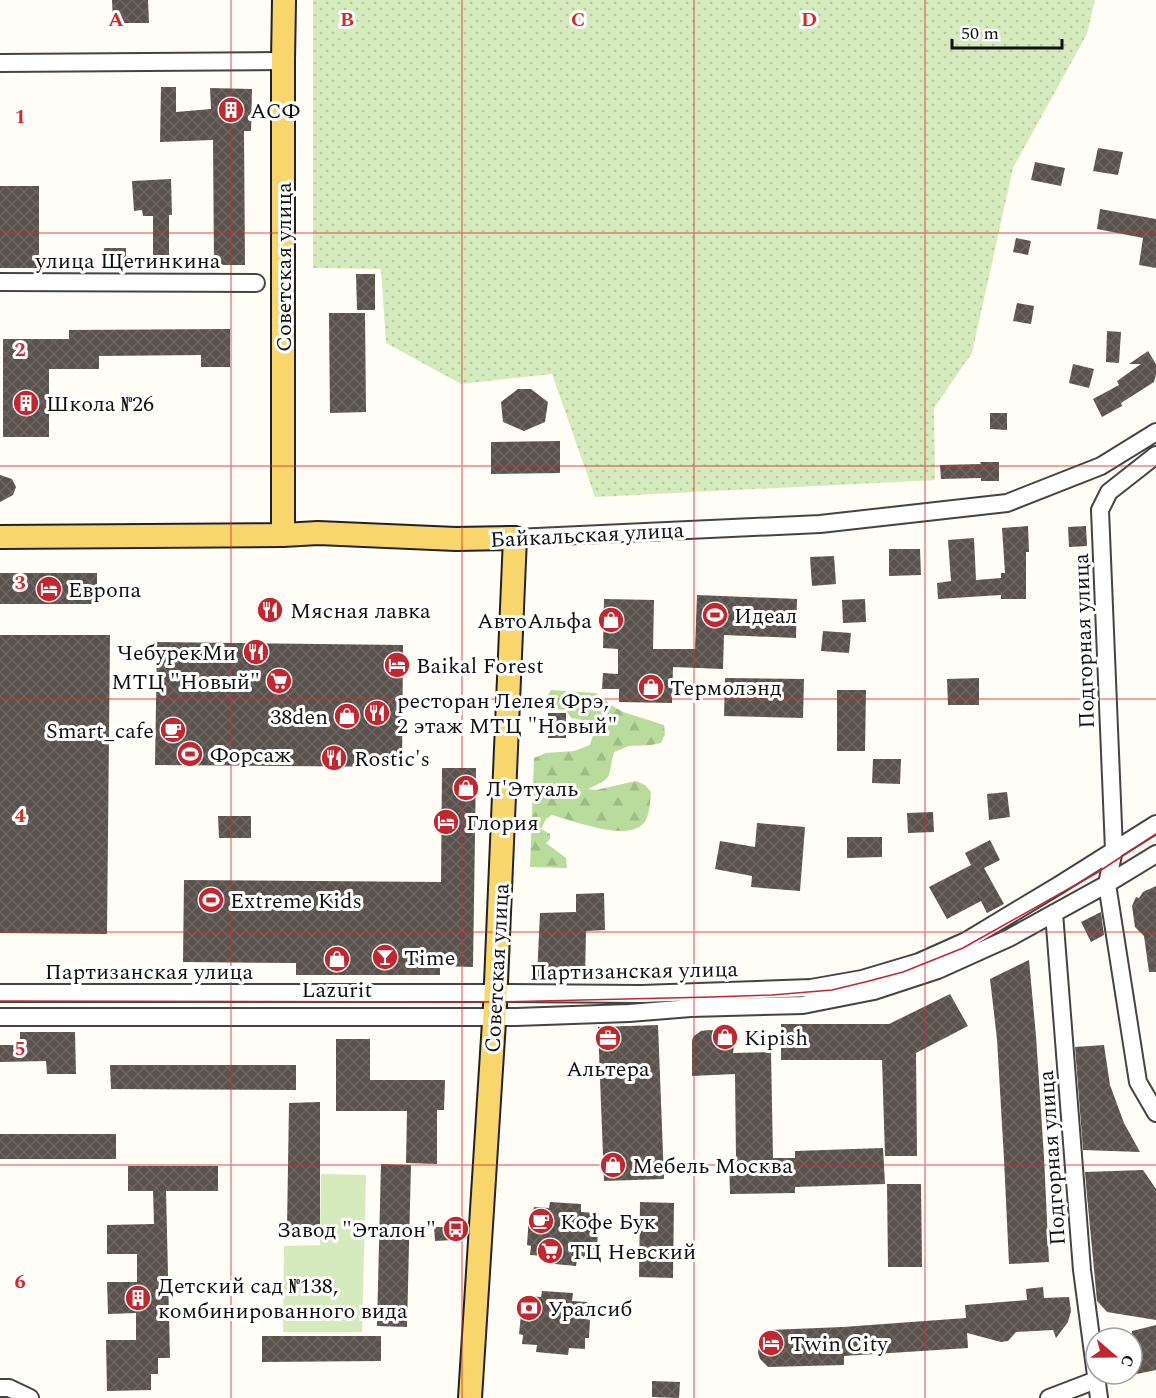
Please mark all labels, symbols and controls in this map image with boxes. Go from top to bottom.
text: A [108,5,124,35]
text: B [340,5,354,35]
text: C [571,5,585,35]
text: D [801,5,817,35]
scale bar [952,12,1062,50]
text: 50 m [961,20,999,47]
building icon: АСФ [216,95,246,125]
place label: АСФ [250,95,300,128]
text: 1 [14,102,26,132]
street label: Советская улица [268,182,301,352]
street label: улица Щетинкина [34,245,221,278]
text: 2 [14,335,26,365]
building icon: Школа №26 [11,388,41,418]
place label: Школа №26 [46,388,154,421]
street label: Байкальская улица [489,514,685,557]
street label: Подгорная улица [1065,552,1104,729]
text: 3 [14,568,26,598]
hotel icon: Европа [34,574,64,604]
place label: Европа [68,574,142,607]
restaurant icon: Мясная лавка [255,595,285,625]
place label: Мясная лавка [290,595,431,628]
sports icon: Идеал [700,600,730,630]
place label: Идеал [734,600,797,633]
place label: АвтоАльфа [477,605,592,638]
shop icon: АвтоАльфа [596,605,626,635]
place label: ЧебурекМи [117,637,236,670]
restaurant icon: ЧебурекМи [241,637,271,667]
hotel icon: Baikal Forest [382,650,412,680]
place label: Baikal Forest [416,650,544,683]
place label: МТЦ "Новый" [111,666,260,699]
supermarket icon: МТЦ "Новый" [264,666,294,696]
shop icon: Термолэнд [636,672,666,702]
place label: Термолэнд [670,672,782,705]
place label: ресторан Лелея Фрэ, 2 этаж МТЦ "Новый" [397,685,617,743]
restaurant icon: ресторан Лелея Фрэ, 2 этаж МТЦ "Новый" [362,698,392,728]
place label: 38den [270,701,328,734]
shop icon: 38den [332,701,362,731]
place label: Smart_cafe [46,715,154,748]
cafe icon: Smart_cafe [158,715,188,745]
sports icon: Форсаж [175,739,205,769]
place label: Форсаж [210,739,291,772]
restaurant icon: Rostic's [319,743,349,773]
place label: Rostic's [354,743,430,776]
shop icon: Л'Этуаль [451,773,481,803]
place label: Л'Этуаль [486,773,578,806]
text: 4 [14,801,26,831]
hotel icon: Глория [431,807,461,837]
place label: Глория [466,807,539,840]
street label: Советская улица [477,882,518,1054]
sports icon: Extreme Kids [196,885,226,915]
place label: Extreme Kids [230,885,362,918]
bar icon: Time [370,942,400,972]
place label: Time [404,942,455,975]
shop icon: Lazurit [322,944,352,974]
street label: Партизанская улица [530,953,739,990]
street label: Партизанская улица [45,956,253,989]
place label: Lazurit [302,974,373,1007]
shop icon: Kipish [710,1022,740,1052]
place label: Kipish [744,1022,808,1055]
office icon: Альтера [593,1023,623,1053]
text: 5 [14,1034,26,1064]
place label: Альтера [566,1053,650,1086]
street label: Подгорная улица [1030,1069,1075,1247]
shop icon: Мебель Москва [598,1150,628,1180]
place label: Мебель Москва [632,1150,793,1183]
cafe icon: Кофе Бук [526,1206,556,1236]
place label: Кофе Бук [560,1206,656,1239]
place label: Завод "Эталон" [277,1214,436,1247]
bus stop icon: Завод "Эталон" [441,1214,471,1244]
supermarket icon: ТЦ Невский [535,1236,565,1266]
place label: ТЦ Невский [570,1236,696,1269]
text: 6 [14,1267,26,1297]
place label: Детский сад №138, комбинированного вида [158,1270,408,1328]
building icon: Детский сад №138, комбинированного вида [123,1283,153,1313]
bank icon: Уралсиб [514,1293,544,1323]
place label: Уралсиб [548,1293,632,1326]
north arrow [1084,1326,1144,1386]
hotel icon: Twin Сity [756,1328,786,1358]
place label: Twin Сity [790,1328,889,1361]
text: С [1114,1351,1140,1370]

